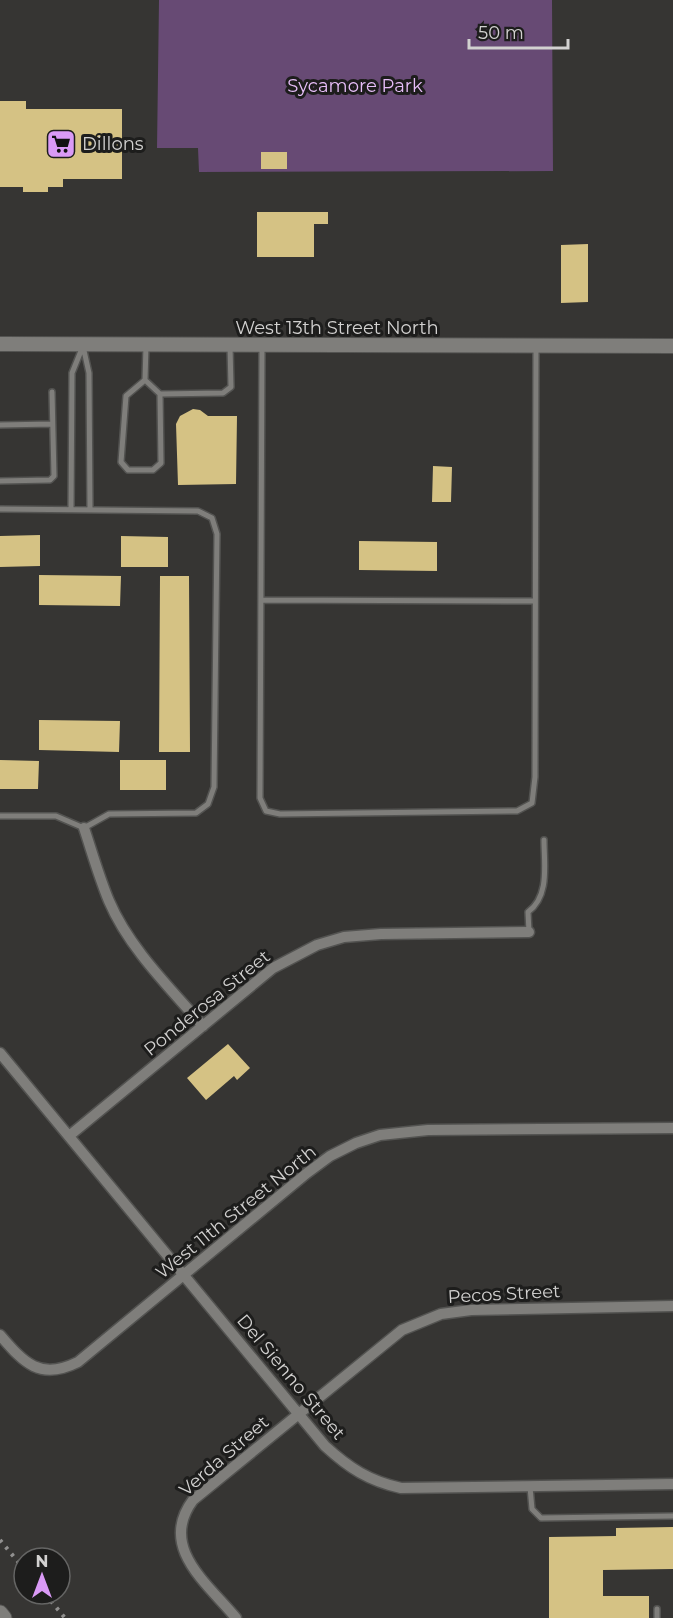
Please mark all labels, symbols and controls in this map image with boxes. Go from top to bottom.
scale bar [469,12,568,50]
text: 50 m [478,22,524,44]
park label: Sycamore Park [287,75,423,97]
supermarket icon: Dillons [45,128,77,160]
place label: Dillons [82,133,144,155]
street label: West 13th Street North [235,317,439,339]
street label: Ponderosa Street [139,945,275,1061]
street label: West 11th Street North [151,1141,321,1283]
street label: Pecos Street [447,1280,561,1308]
street label: Del Sienno Street [232,1310,350,1444]
street label: Verda Street [175,1411,273,1501]
north arrow [12,1546,72,1606]
text: N [36,1552,48,1571]

